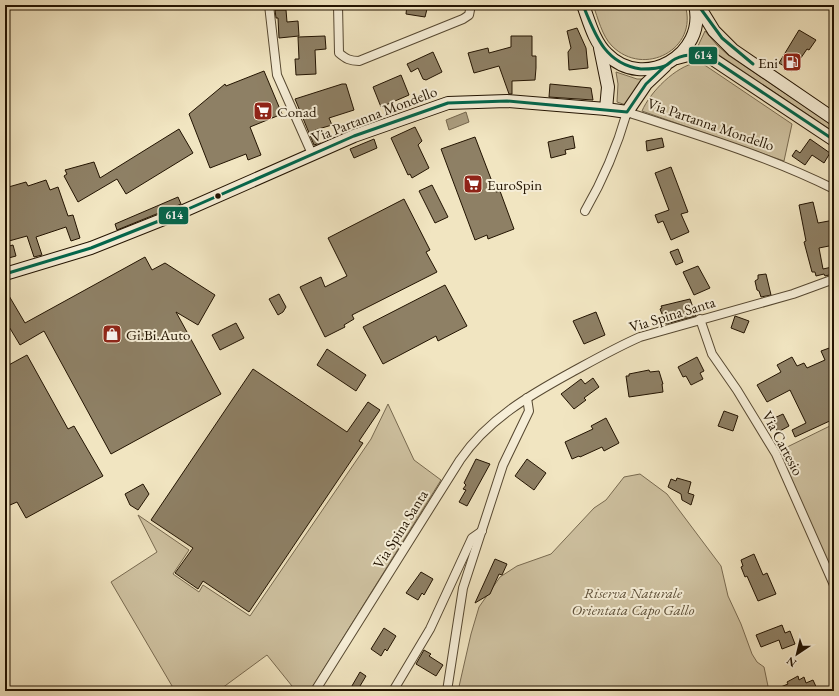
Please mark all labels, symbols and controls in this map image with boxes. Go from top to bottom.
line badge: 614 [688,46,718,65]
text: 614 [694,48,712,62]
fuel station icon: Eni [781,51,803,73]
place label: Eni [758,53,778,72]
street label: Via Partanna Mondello [308,81,440,147]
street label: Via Partanna Mondello [645,93,777,155]
supermarket icon: Conad [252,100,274,122]
place label: Conad [277,102,317,121]
supermarket icon: EuroSpin [462,173,484,195]
place label: EuroSpin [487,175,542,194]
unlabelled marker [213,191,223,201]
line badge: 614 [158,206,189,225]
text: 614 [165,208,183,222]
street label: Via Spina Santa [626,292,718,336]
shop icon: Gi.Bi.Auto [101,323,123,345]
place label: Gi.Bi.Auto [126,325,190,344]
street label: Via Cartesio [758,407,808,479]
street label: Via Spina Santa [368,486,432,572]
park label: Riserva Naturale Orientata Capo Gallo [571,583,695,619]
north arrow [777,634,817,674]
text: N [784,654,799,670]

